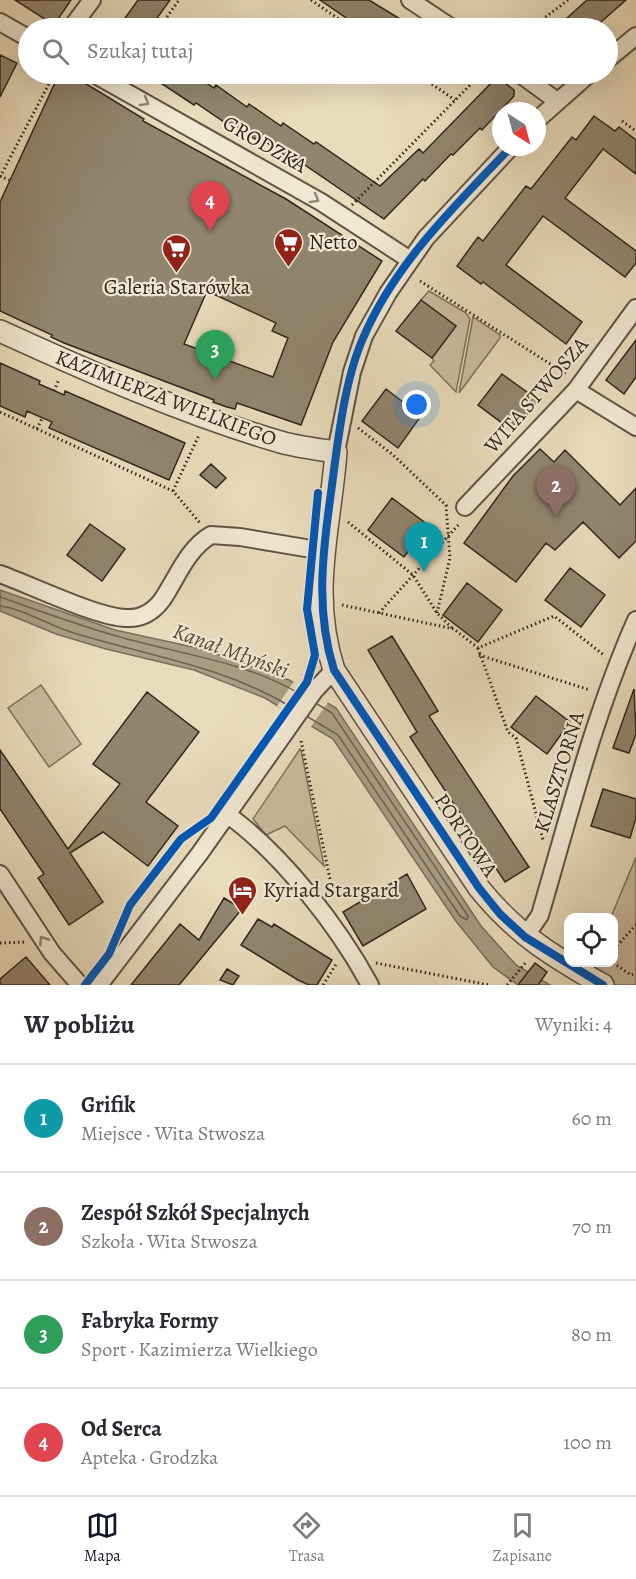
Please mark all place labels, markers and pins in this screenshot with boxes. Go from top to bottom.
pin: 4 [190,182,230,231]
supermarket icon: Netto [272,226,304,268]
place label: Netto [309,228,357,256]
supermarket icon: Galeria Starówka [161,232,193,274]
place label: Galeria Starówka [104,273,250,301]
pin: 3 [196,330,234,380]
pin: 2 [536,466,576,516]
pin: 1 [404,522,444,572]
hotel icon: Kyriad Stargard [226,874,258,916]
place label: Kyriad Stargard [263,876,400,904]

